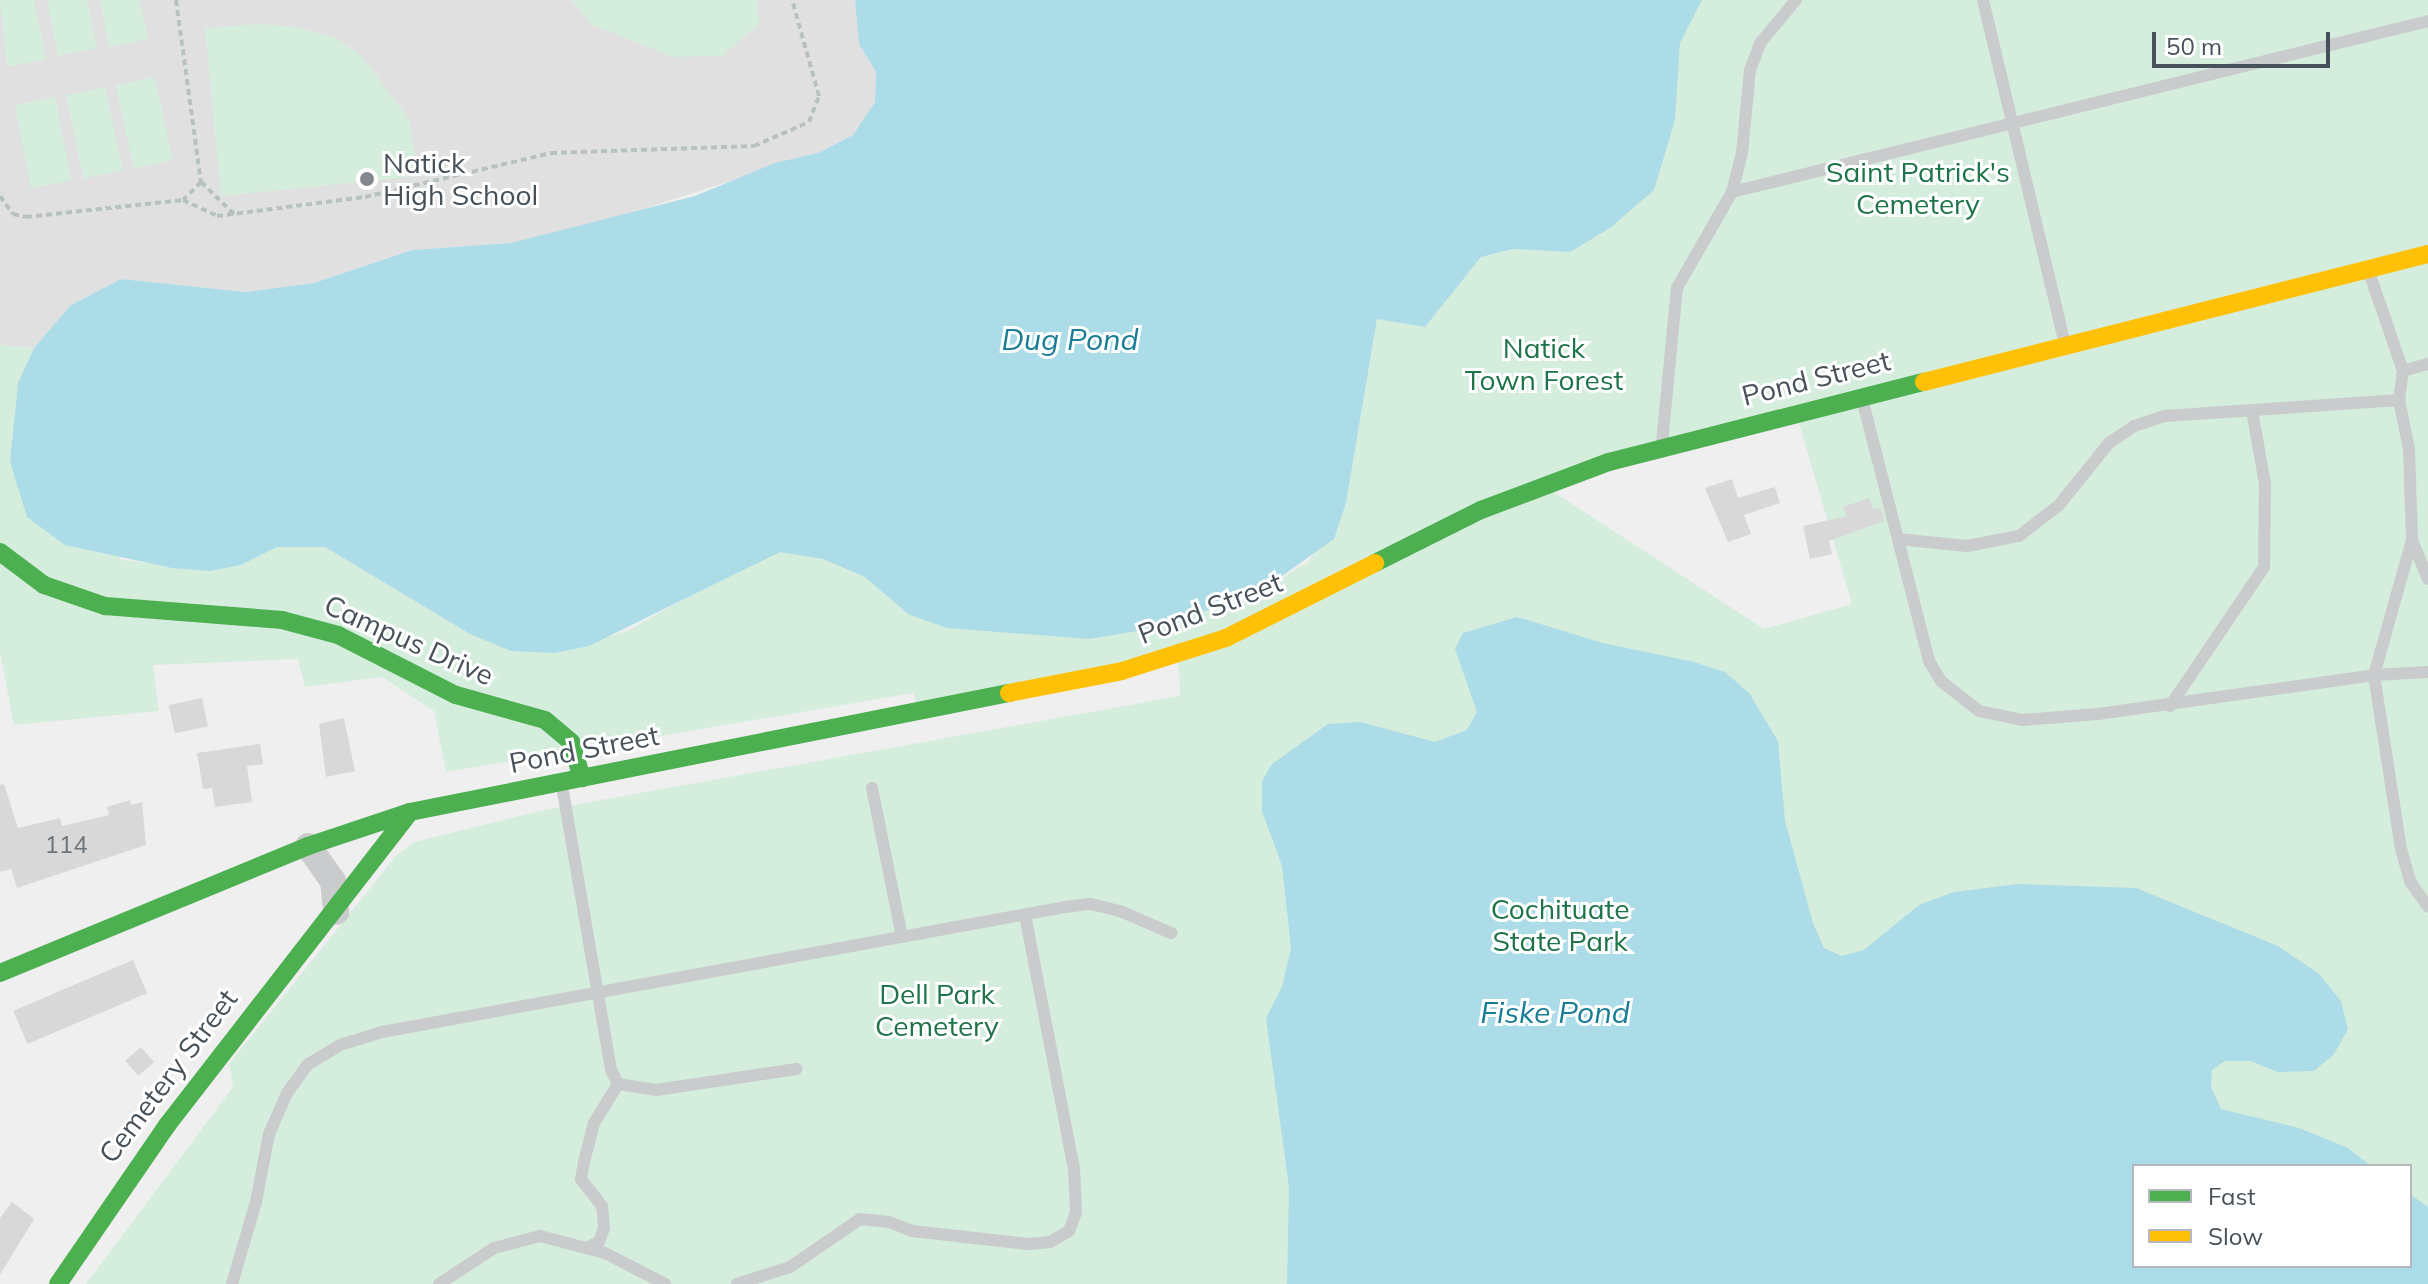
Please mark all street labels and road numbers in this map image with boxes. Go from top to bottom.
street label: Pond Street [1738,343,1894,413]
street label: Pond Street [1133,565,1287,651]
street label: Campus Drive [319,588,499,692]
street label: Pond Street [506,718,662,780]
street label: Cemetery Street [92,983,244,1169]

